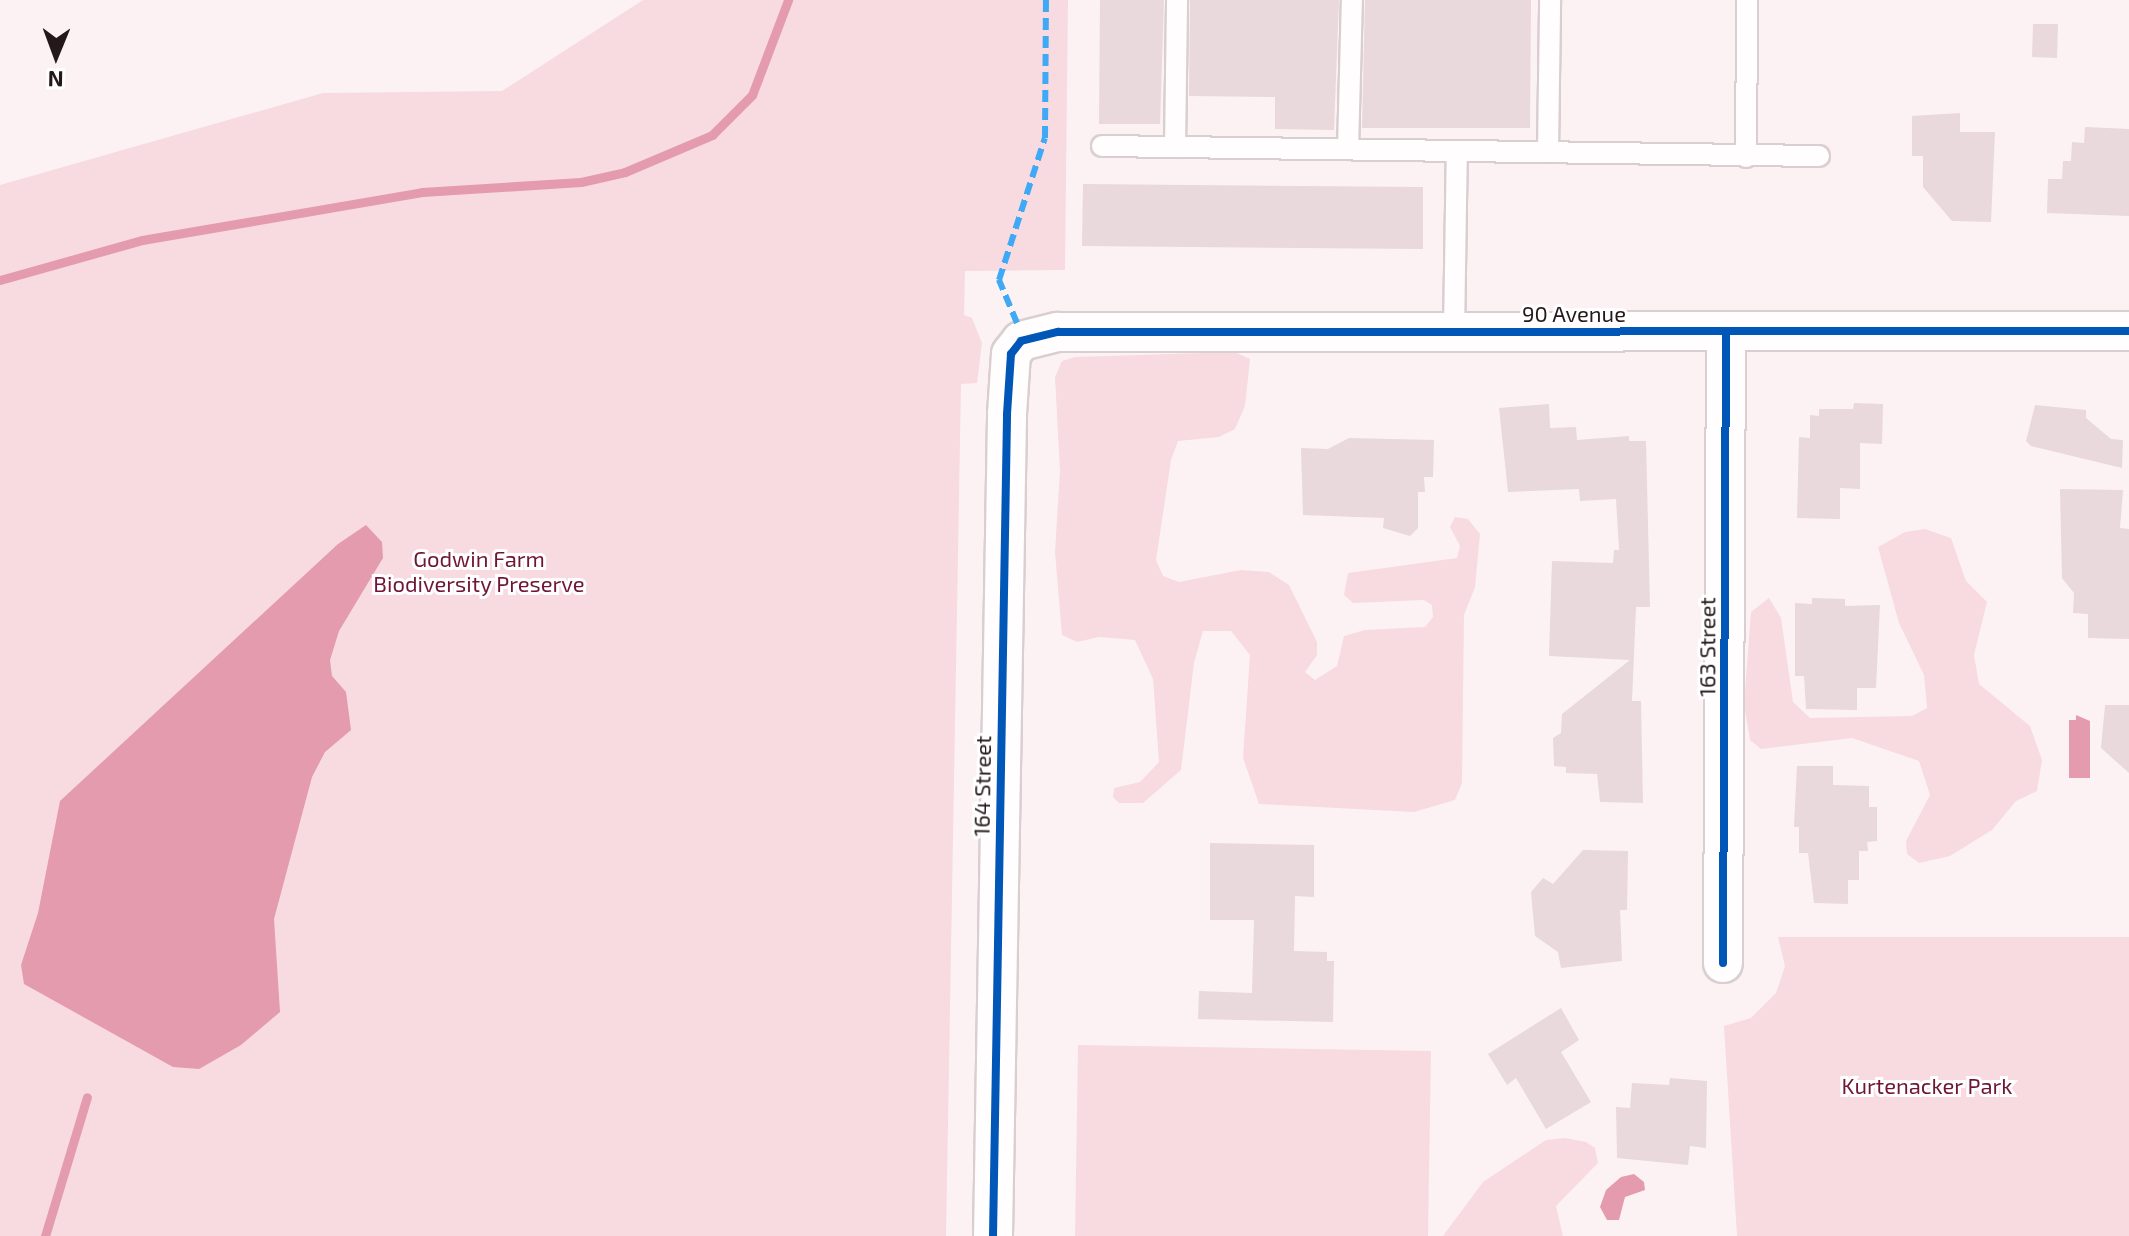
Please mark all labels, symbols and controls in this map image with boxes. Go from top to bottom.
north arrow [16,16,96,96]
text: N [47,67,64,93]
street label: 90 Avenue [1522,301,1626,327]
park label: Godwin Farm Biodiversity Preserve [373,545,585,596]
street label: 163 Street [1694,597,1720,697]
street label: 164 Street [968,735,996,837]
park label: Kurtenacker Park [1841,1073,2013,1099]

